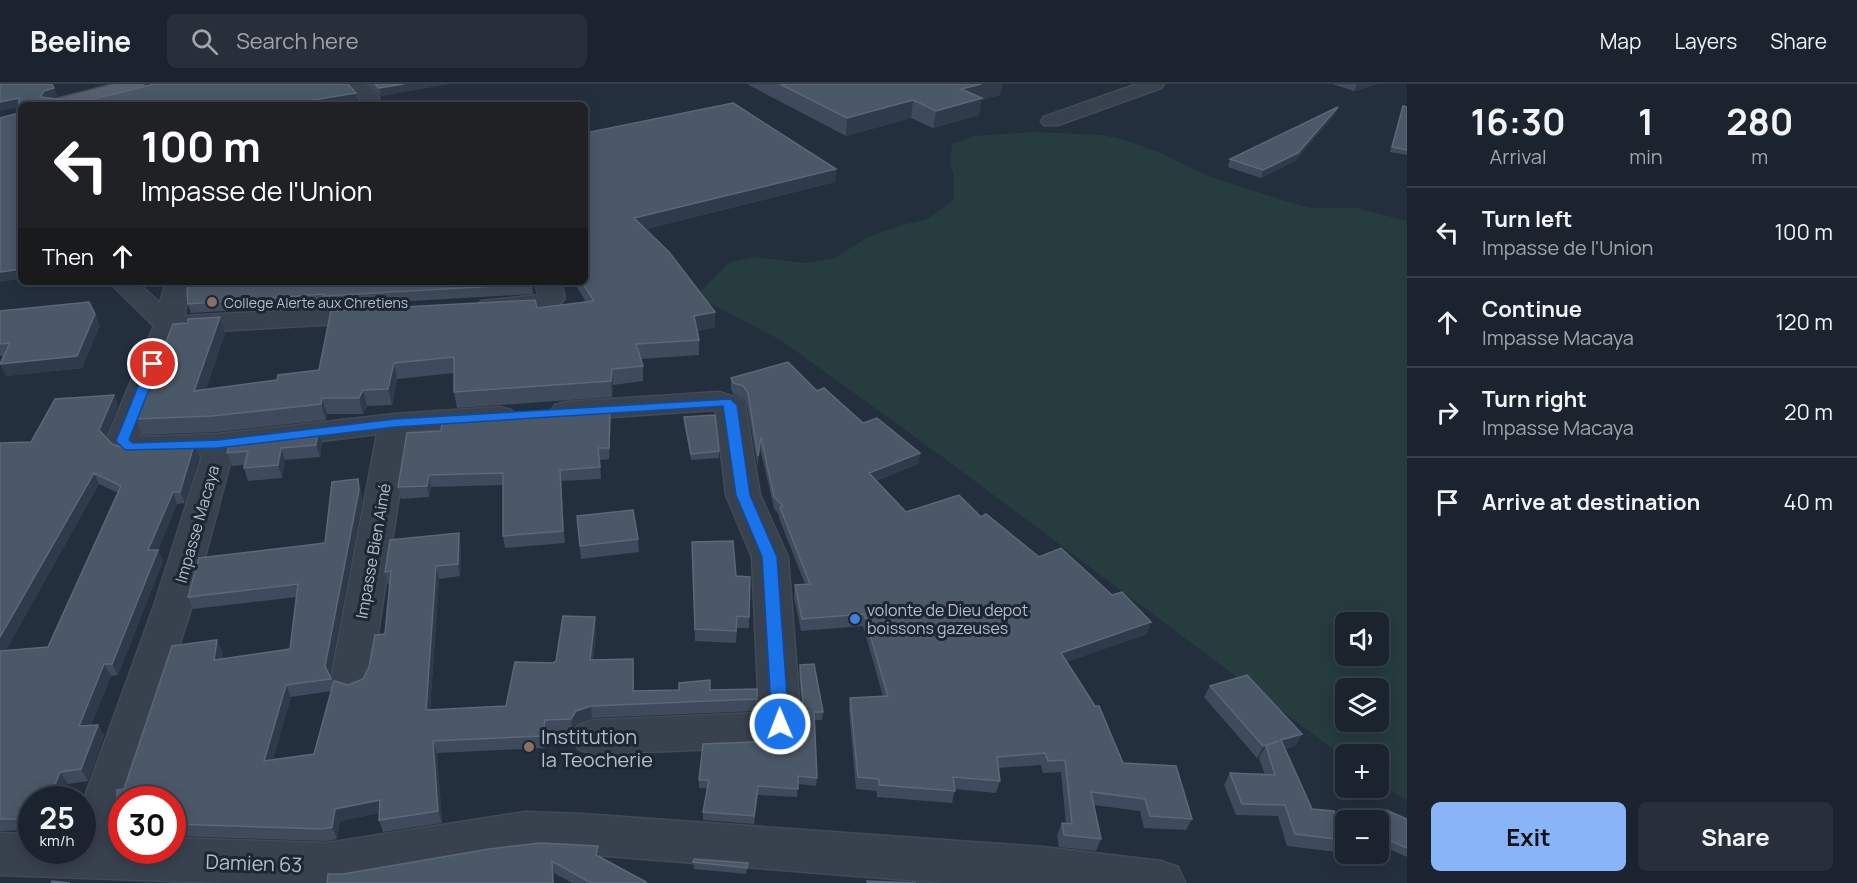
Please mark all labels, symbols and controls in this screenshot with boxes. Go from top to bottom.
search box [167,14,587,68]
text: Beeline [30,22,131,60]
icon: search [188,25,221,58]
text: Search here [236,26,359,56]
text: Map [1600,27,1641,55]
text: Layers [1674,27,1737,55]
text: Share [1770,27,1827,55]
text: 16:30 [1471,97,1566,146]
text: 1 [1638,97,1654,146]
text: 280 [1726,97,1793,146]
text: 100 m [141,117,261,175]
icon: left [42,126,120,204]
text: Arrival [1490,143,1547,170]
text: min [1629,143,1663,170]
text: m [1751,143,1768,170]
text: Impasse de l'Union [141,172,372,209]
text: Turn left [1482,204,1572,234]
icon: left [1431,216,1464,249]
text: 100 m [1775,217,1833,247]
text: Impasse de l'Union [1482,234,1653,261]
icon: ahead [106,240,139,273]
text: Then [42,242,94,272]
place label: College Alerte aux Chretiens [224,293,408,312]
text: Continue [1482,294,1582,324]
marker: College Alerte aux Chretiens [205,295,219,309]
icon: ahead [1431,306,1464,339]
text: 120 m [1775,307,1833,337]
text: Impasse Macaya [1482,324,1634,351]
pin [127,338,178,389]
icon: arrive [136,347,169,380]
text: Turn right [1482,384,1587,414]
icon: right [1431,396,1464,429]
text: 20 m [1784,397,1833,427]
text: Impasse Macaya [1482,414,1634,441]
street label: Impasse Macaya [170,463,224,585]
street label: Impasse Bien Aimé [350,482,396,620]
icon: arrive [1431,486,1464,519]
text: Arrive at destination [1482,487,1700,517]
text: 40 m [1784,487,1833,517]
place label: volonte de Dieu depot boissons gazeuses [867,599,1028,639]
marker: volonte de Dieu depot boissons gazeuses [848,612,862,626]
map controls [1335,612,1389,864]
button: sound [1335,612,1389,666]
button: layers [1335,678,1389,732]
position arrow [748,692,812,756]
place label: Institution la Teocherie [541,723,653,773]
marker: Institution la Teocherie [522,740,536,754]
button: + [1335,744,1389,798]
speed limit sign: 30 [108,786,186,864]
text: 25 [39,797,75,838]
button: Exit [1431,802,1626,871]
button: Share [1638,802,1833,871]
button: − [1335,810,1389,864]
text: km/h [40,830,74,851]
street label: Damien 63 [205,848,303,878]

